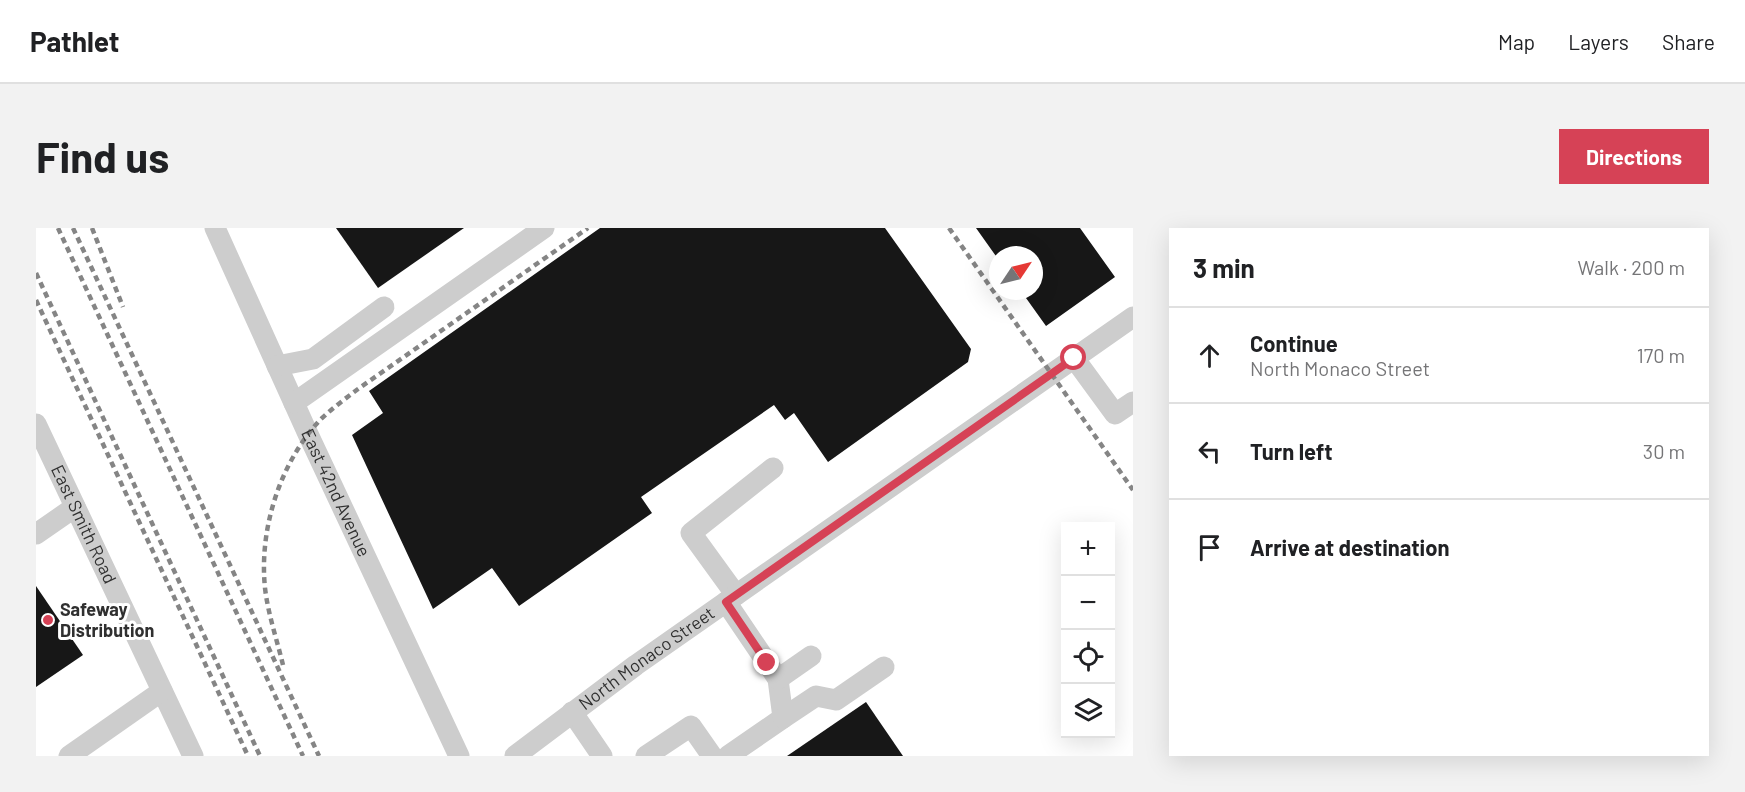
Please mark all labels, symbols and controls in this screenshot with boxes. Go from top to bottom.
text: Pathlet [30,24,119,58]
text: Map [1498,29,1535,54]
text: Layers [1568,29,1629,54]
text: Share [1662,29,1715,54]
button: Directions [1559,129,1709,184]
text: Find us [36,131,169,181]
north arrow [989,246,1043,300]
text: 3 min [1193,252,1255,283]
text: Walk · 200 m [1577,255,1685,279]
text: Continue [1250,330,1338,356]
icon: ahead [1193,339,1226,372]
text: 170 m [1637,343,1685,367]
route start [1060,344,1086,370]
text: North Monaco Street [1250,356,1430,380]
street label: East 42nd Avenue [297,425,376,560]
icon: left [1193,435,1226,468]
text: Turn left [1250,438,1333,464]
text: 30 m [1643,439,1685,463]
street label: East Smith Road [47,461,122,587]
map controls [1061,522,1115,738]
button: + [1061,522,1115,576]
icon: arrive [1193,531,1226,564]
text: Arrive at destination [1250,534,1449,560]
button: − [1061,576,1115,630]
place label: Safeway Distribution [60,598,154,641]
street label: North Monaco Street [574,601,718,714]
marker: Safeway Distribution [41,613,55,627]
button: locate [1061,630,1115,684]
route end [753,649,779,675]
button: layers [1061,684,1115,738]

